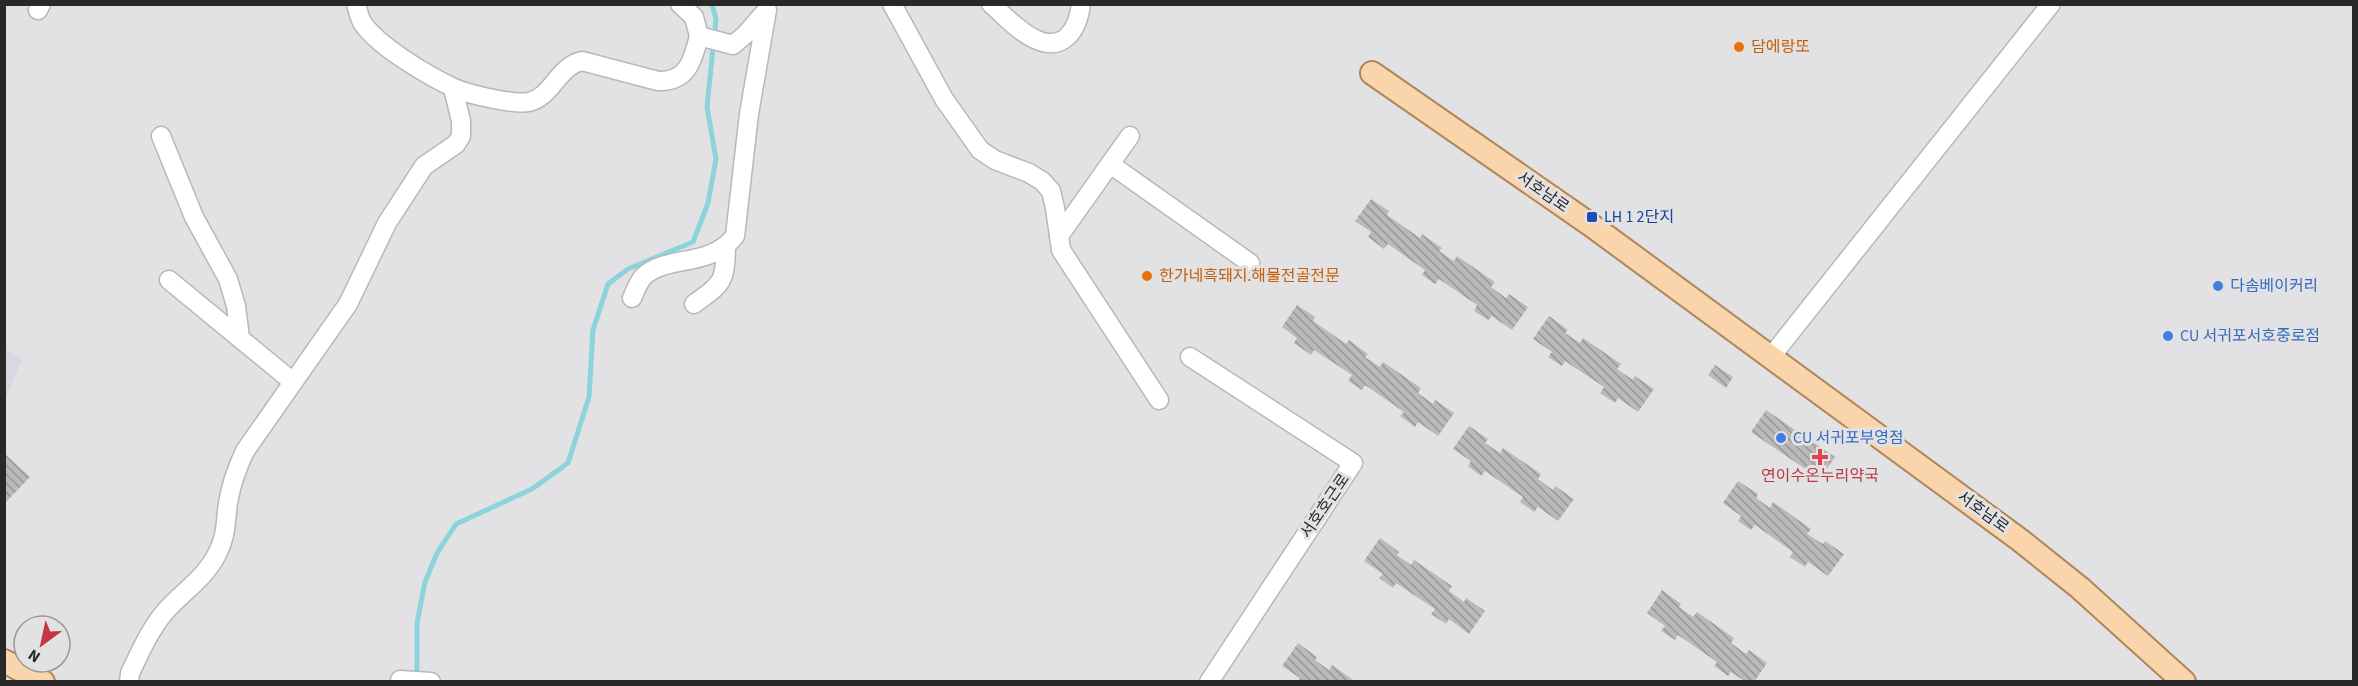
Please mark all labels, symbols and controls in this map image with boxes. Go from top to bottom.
place label: 담에랑또 [1751,36,1810,58]
marker: 담에랑또 [1732,40,1746,54]
street label: 서호남로 [1513,166,1574,218]
place label: LH 1 2단지 [1604,206,1674,228]
marker: LH 1 2단지 [1585,210,1599,224]
place label: 한가네흑돼지.해물전골전문 [1159,265,1340,287]
marker: 한가네흑돼지.해물전골전문 [1140,269,1154,283]
place label: 다솜베이커리 [2230,275,2318,297]
marker: 다솜베이커리 [2211,279,2225,293]
place label: CU 서귀포서호중로점 [2180,325,2320,347]
marker: CU 서귀포서호중로점 [2161,329,2175,343]
place label: CU 서귀포부영점 [1793,427,1904,449]
marker: CU 서귀포부영점 [1774,431,1788,445]
marker: 연이수온누리약국 [1813,450,1827,464]
place label: 연이수온누리약국 [1761,465,1879,487]
street label: 서호호근로 [1295,469,1355,543]
street label: 서호남로 [1953,486,2014,538]
north arrow [12,614,72,674]
text: N [24,644,45,668]

